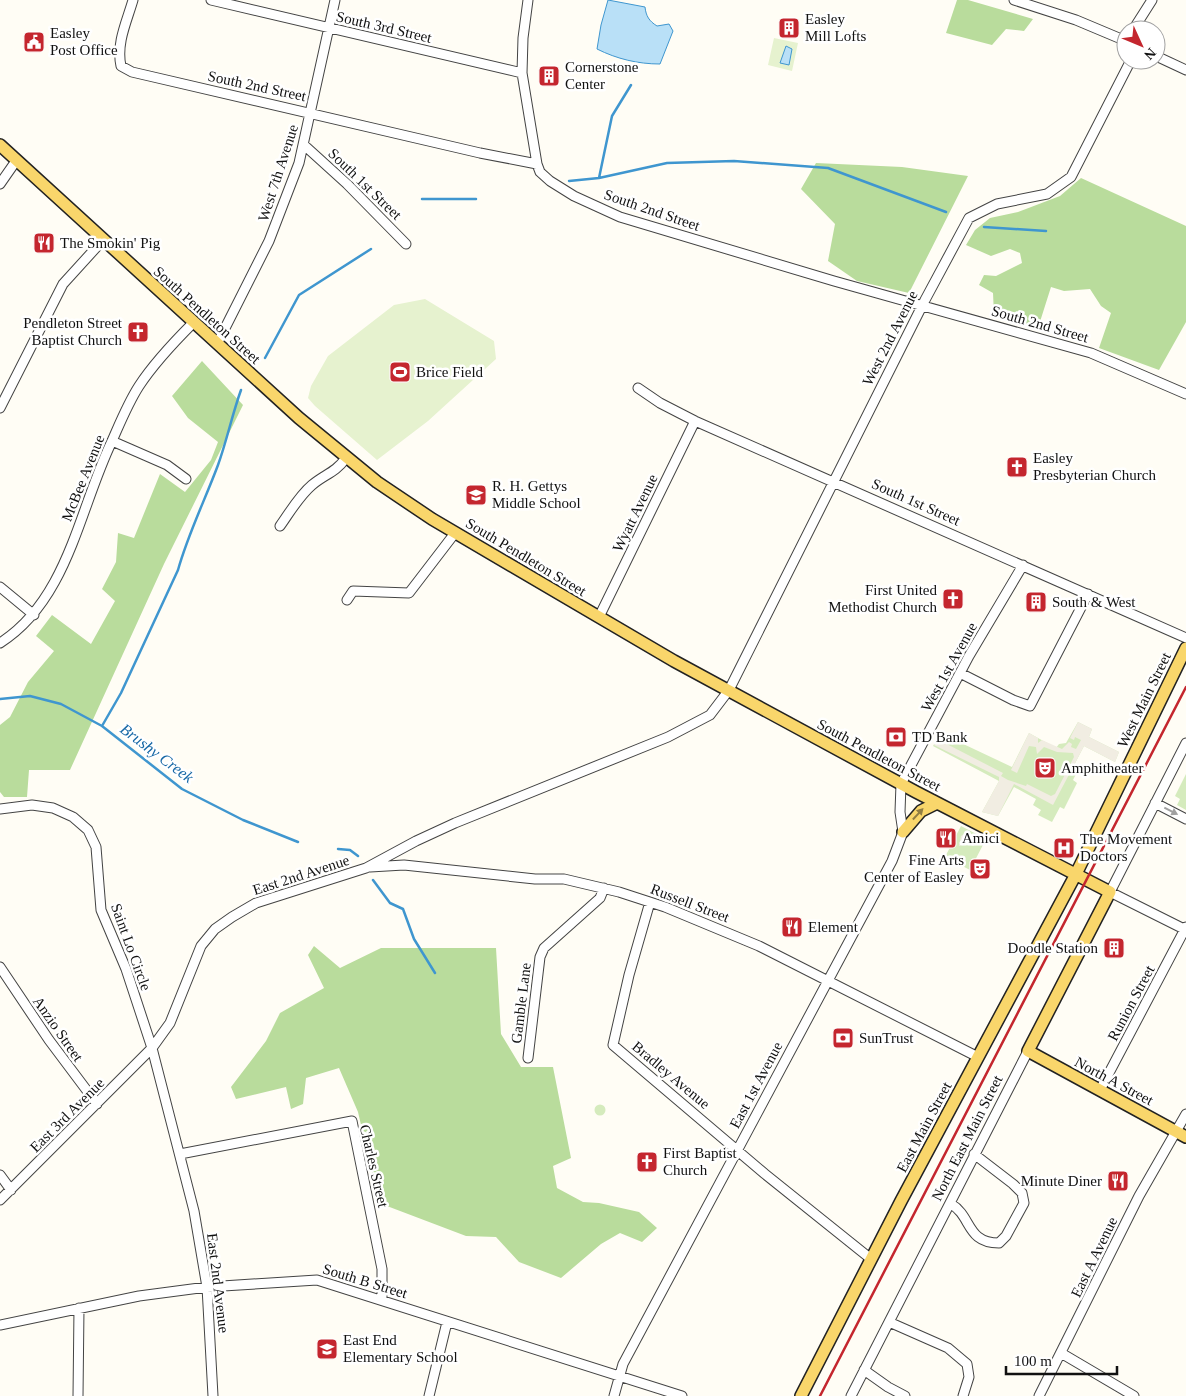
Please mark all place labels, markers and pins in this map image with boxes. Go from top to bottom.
place label: Easley Mill Lofts [805,11,866,44]
building icon: Easley Mill Lofts [777,16,801,40]
place label: Easley Post Office [50,25,118,58]
public building icon: Easley Post Office [22,30,46,54]
place label: Cornerstone Center [565,59,639,92]
building icon: Cornerstone Center [537,64,561,88]
restaurant icon: The Smokin' Pig [32,231,56,255]
place label: The Smokin' Pig [60,235,161,251]
place label: Pendleton Street Baptist Church [23,315,123,348]
church icon: Pendleton Street Baptist Church [126,320,150,344]
sports icon: Brice Field [388,360,412,384]
place label: Brice Field [416,364,484,380]
place label: Easley Presbyterian Church [1033,450,1156,483]
church icon: Easley Presbyterian Church [1005,455,1029,479]
place label: R. H. Gettys Middle School [492,478,581,511]
school or university icon: R. H. Gettys Middle School [464,483,488,507]
place label: First United Methodist Church [828,582,937,615]
church icon: First United Methodist Church [941,587,965,611]
building icon: South & West [1024,590,1048,614]
place label: South & West [1052,594,1136,610]
bank icon: TD Bank [884,725,908,749]
place label: TD Bank [912,729,968,745]
theatre icon: Amphitheater [1033,756,1057,780]
place label: Amphitheater [1061,760,1143,776]
restaurant icon: Amici [934,826,958,850]
place label: Amici [962,830,1000,846]
place label: The Movement Doctors [1080,831,1173,864]
hospital icon: The Movement Doctors [1052,836,1076,860]
place label: Fine Arts Center of Easley [864,852,964,885]
theatre icon: Fine Arts Center of Easley [968,857,992,881]
restaurant icon: Element [780,915,804,939]
place label: Element [808,919,859,935]
building icon: Doodle Station [1102,936,1126,960]
place label: Doodle Station [1008,940,1098,956]
bank icon: SunTrust [831,1026,855,1050]
place label: SunTrust [859,1030,914,1046]
place label: First Baptist Church [663,1145,738,1178]
church icon: First Baptist Church [635,1150,659,1174]
restaurant icon: Minute Diner [1106,1169,1130,1193]
place label: Minute Diner [1021,1173,1102,1189]
place label: East End Elementary School [343,1332,458,1365]
school or university icon: East End Elementary School [315,1337,339,1361]

